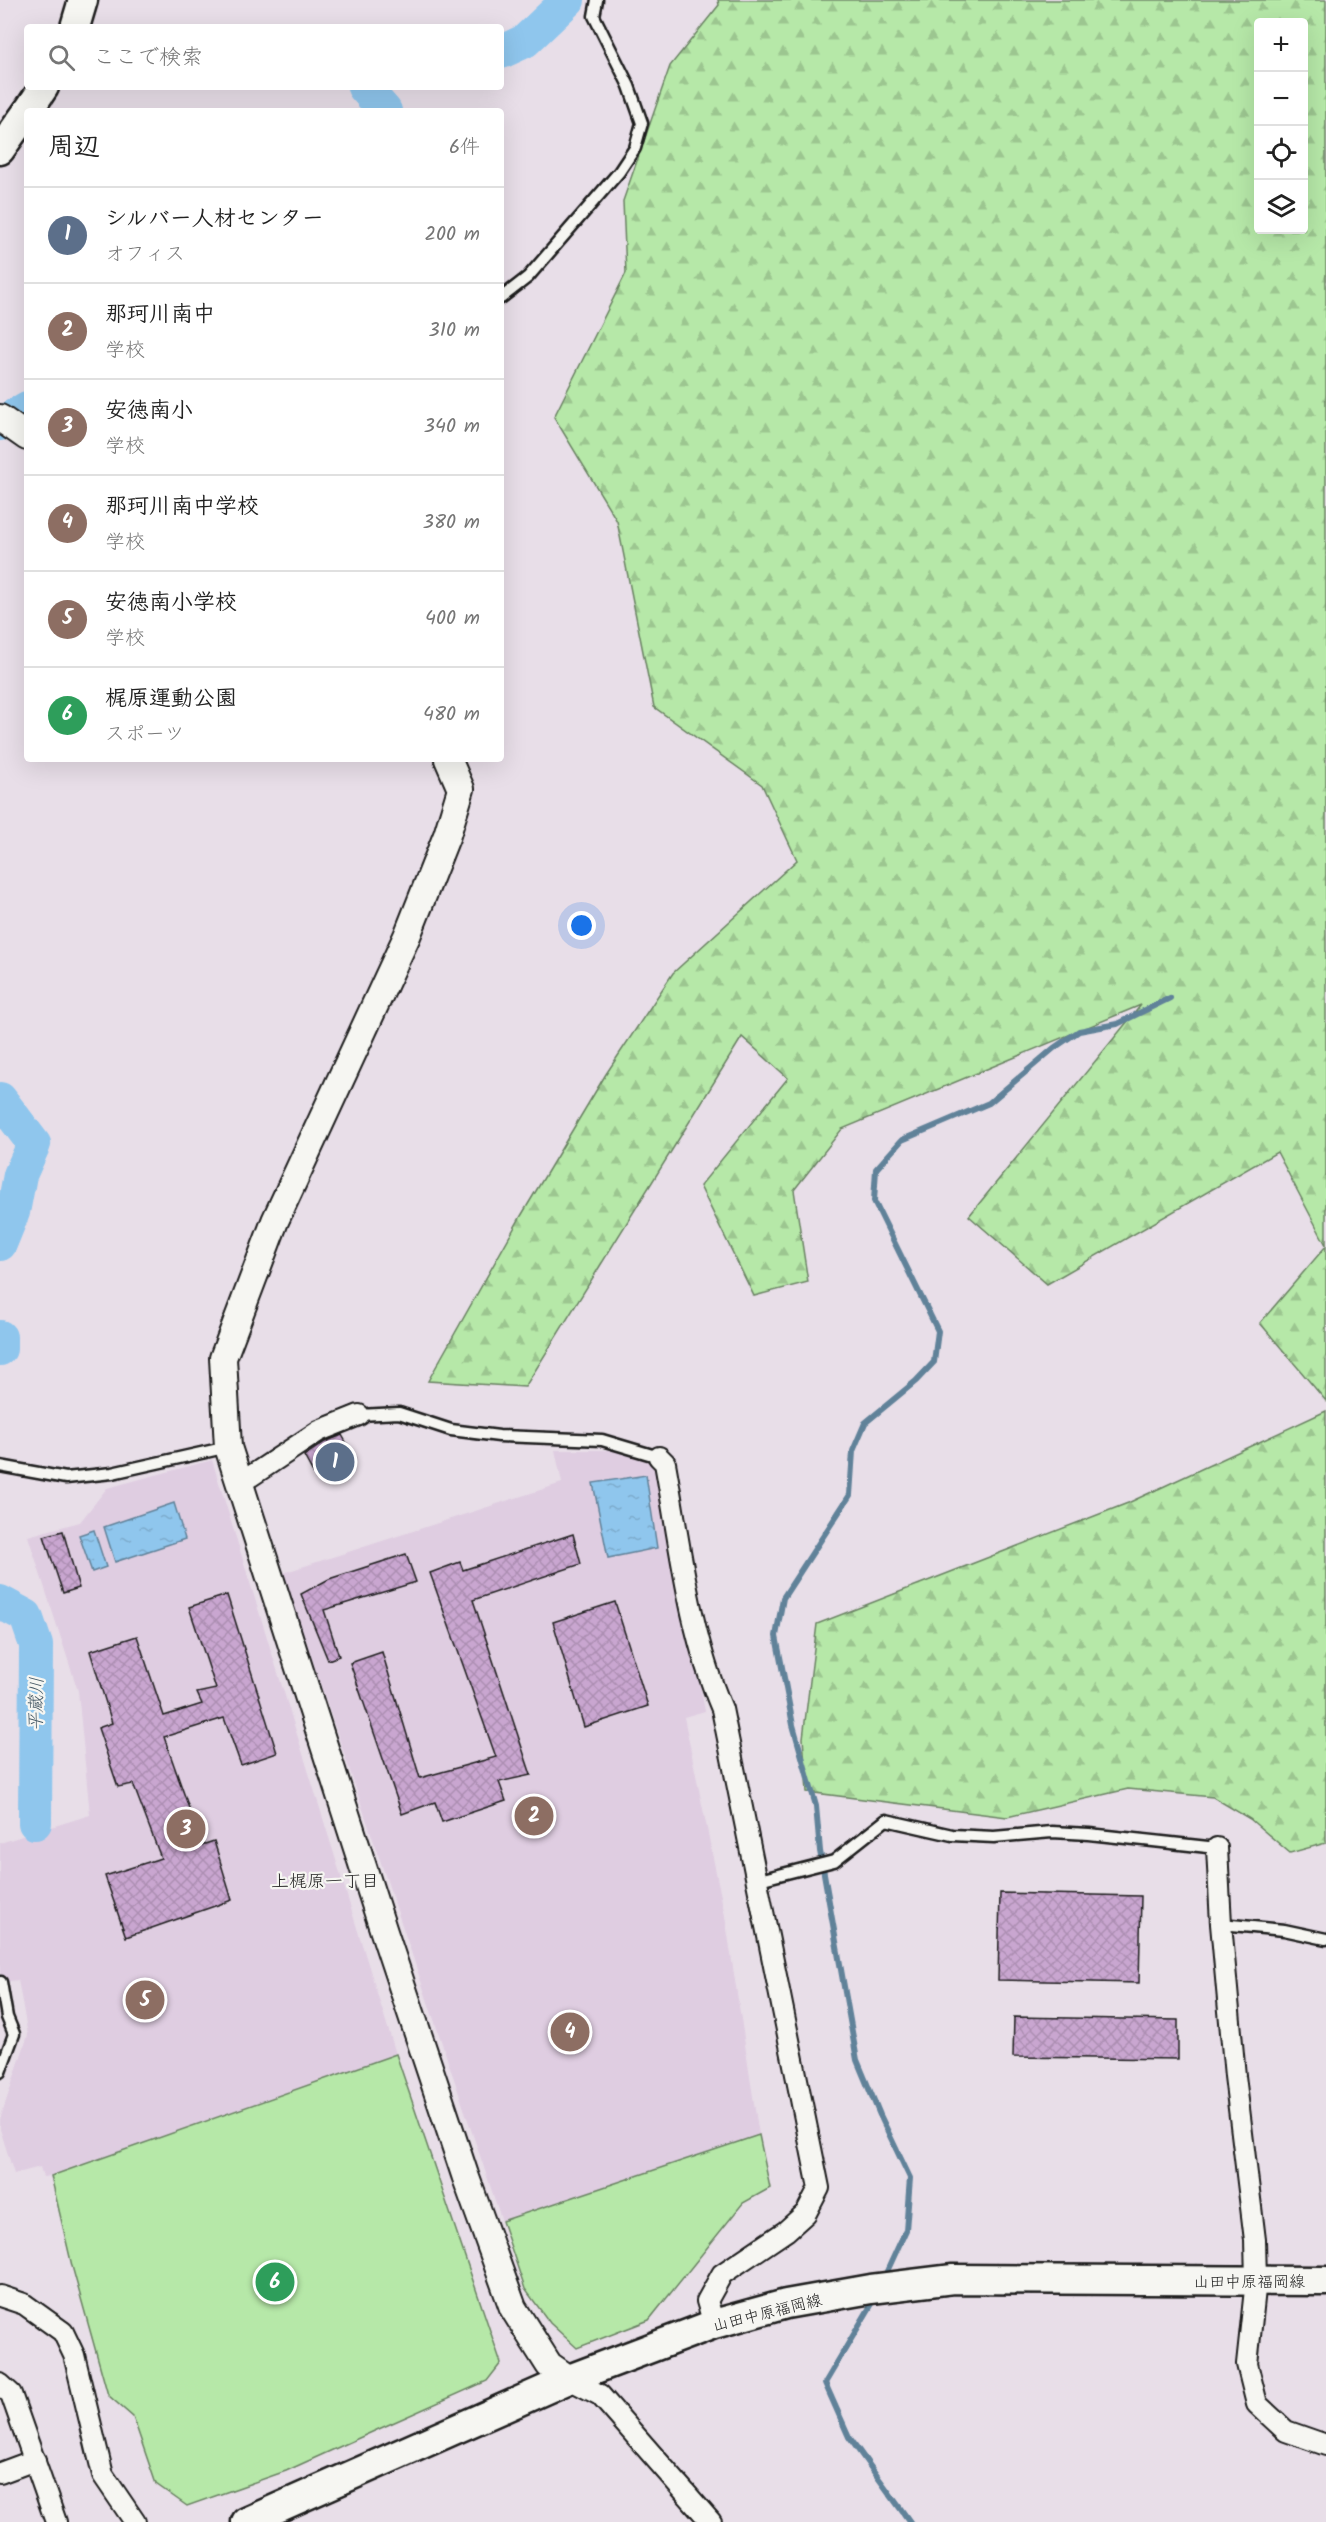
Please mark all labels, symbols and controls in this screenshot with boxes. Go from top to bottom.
map controls [1254,18,1308,234]
button: + [1254,18,1308,72]
search box [24,24,504,90]
icon: search [45,41,78,74]
text: ここで検索 [93,41,203,76]
button: − [1254,72,1308,126]
button: locate [1254,126,1308,180]
text: 周辺 [48,127,100,169]
text: 6件 [449,132,480,164]
button: layers [1254,180,1308,234]
text: シルバー人材センター [105,202,324,237]
text: 1 [64,219,71,251]
text: 200 m [424,219,480,251]
text: オフィス [105,239,185,271]
text: 那珂川南中 [105,298,215,333]
text: 2 [62,315,73,347]
text: 310 m [428,315,480,347]
text: 学校 [105,335,145,367]
text: 安徳南小 [105,394,193,429]
text: 3 [62,411,73,443]
text: 340 m [424,411,480,443]
text: 学校 [105,431,145,463]
text: 那珂川南中学校 [105,490,259,525]
text: 4 [62,507,73,539]
text: 380 m [423,507,480,539]
text: 学校 [105,527,145,559]
text: 安徳南小学校 [105,586,237,621]
text: 5 [62,603,73,635]
text: 400 m [425,603,480,635]
text: 学校 [105,623,145,655]
text: 梶原運動公園 [105,682,237,717]
text: 6 [62,699,73,731]
text: 480 m [423,699,480,731]
text: スポーツ [105,719,185,751]
your location [567,911,596,940]
pin: 1 [316,1440,354,1484]
water label: 平蔵川 [23,1677,52,1731]
pin: 2 [514,1794,554,1838]
pin: 3 [166,1806,206,1852]
district label: 上梶原一丁目 [271,1868,379,1897]
pin: 5 [126,1978,164,2022]
pin: 4 [550,2010,590,2054]
pin: 6 [256,2260,294,2304]
street label: 山田中原福岡線 [1193,2270,1305,2295]
street label: 山田中原福岡線 [710,2288,825,2339]

